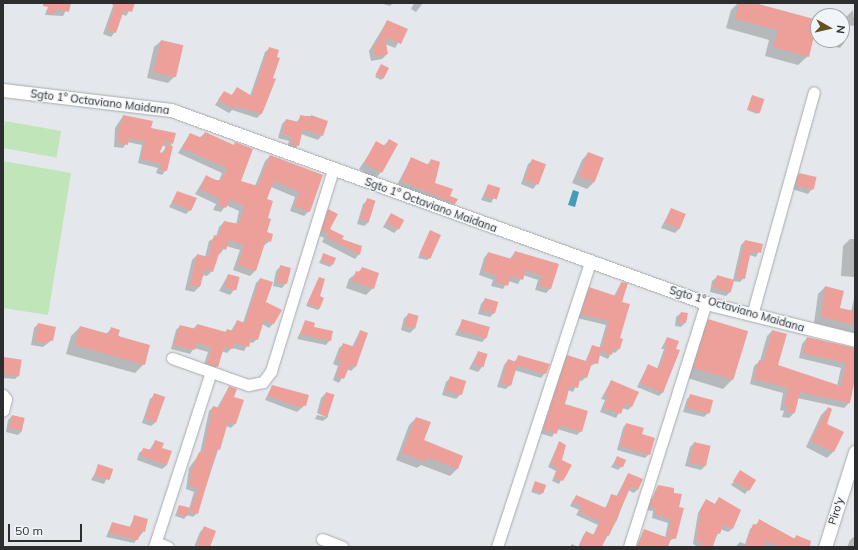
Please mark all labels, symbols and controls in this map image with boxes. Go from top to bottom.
north arrow [810,8,850,48]
text: N [833,24,848,35]
street label: Sgto 1° Octaviano Maidana [30,87,170,117]
street label: Sgto 1° Octaviano Maidana [363,175,499,235]
street label: Sgto 1° Octaviano Maidana [668,283,806,335]
street label: Piro'y [825,496,847,526]
scale bar [10,516,84,542]
text: 50 m [15,523,43,538]

